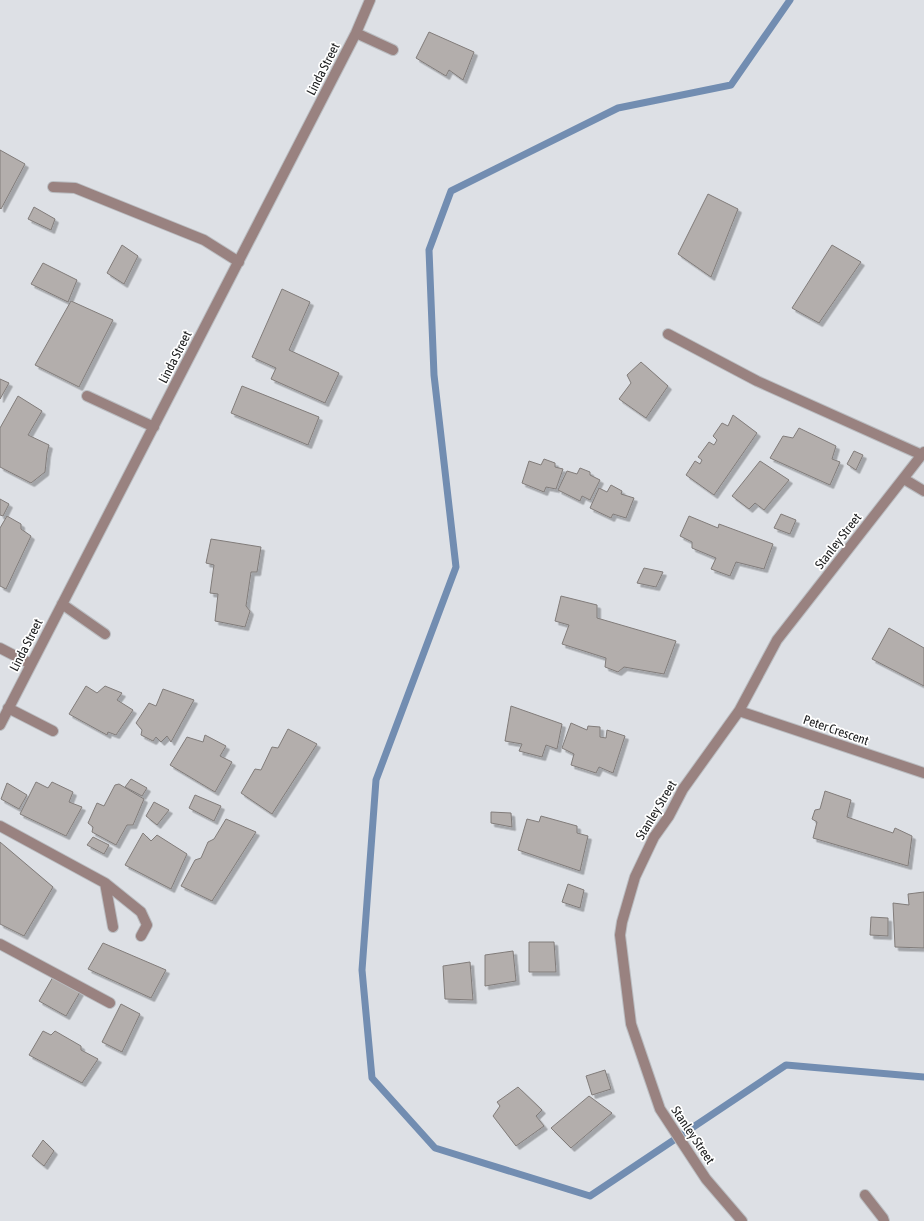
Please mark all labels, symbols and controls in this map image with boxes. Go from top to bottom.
street label: Linda Street [303,40,343,98]
street label: Linda Street [155,328,195,386]
street label: Stanley Street [812,510,864,572]
street label: Linda Street [6,616,46,674]
street label: Peter Crescent [801,712,871,748]
street label: Stanley Street [632,778,680,842]
street label: Stanley Street [668,1103,718,1167]

